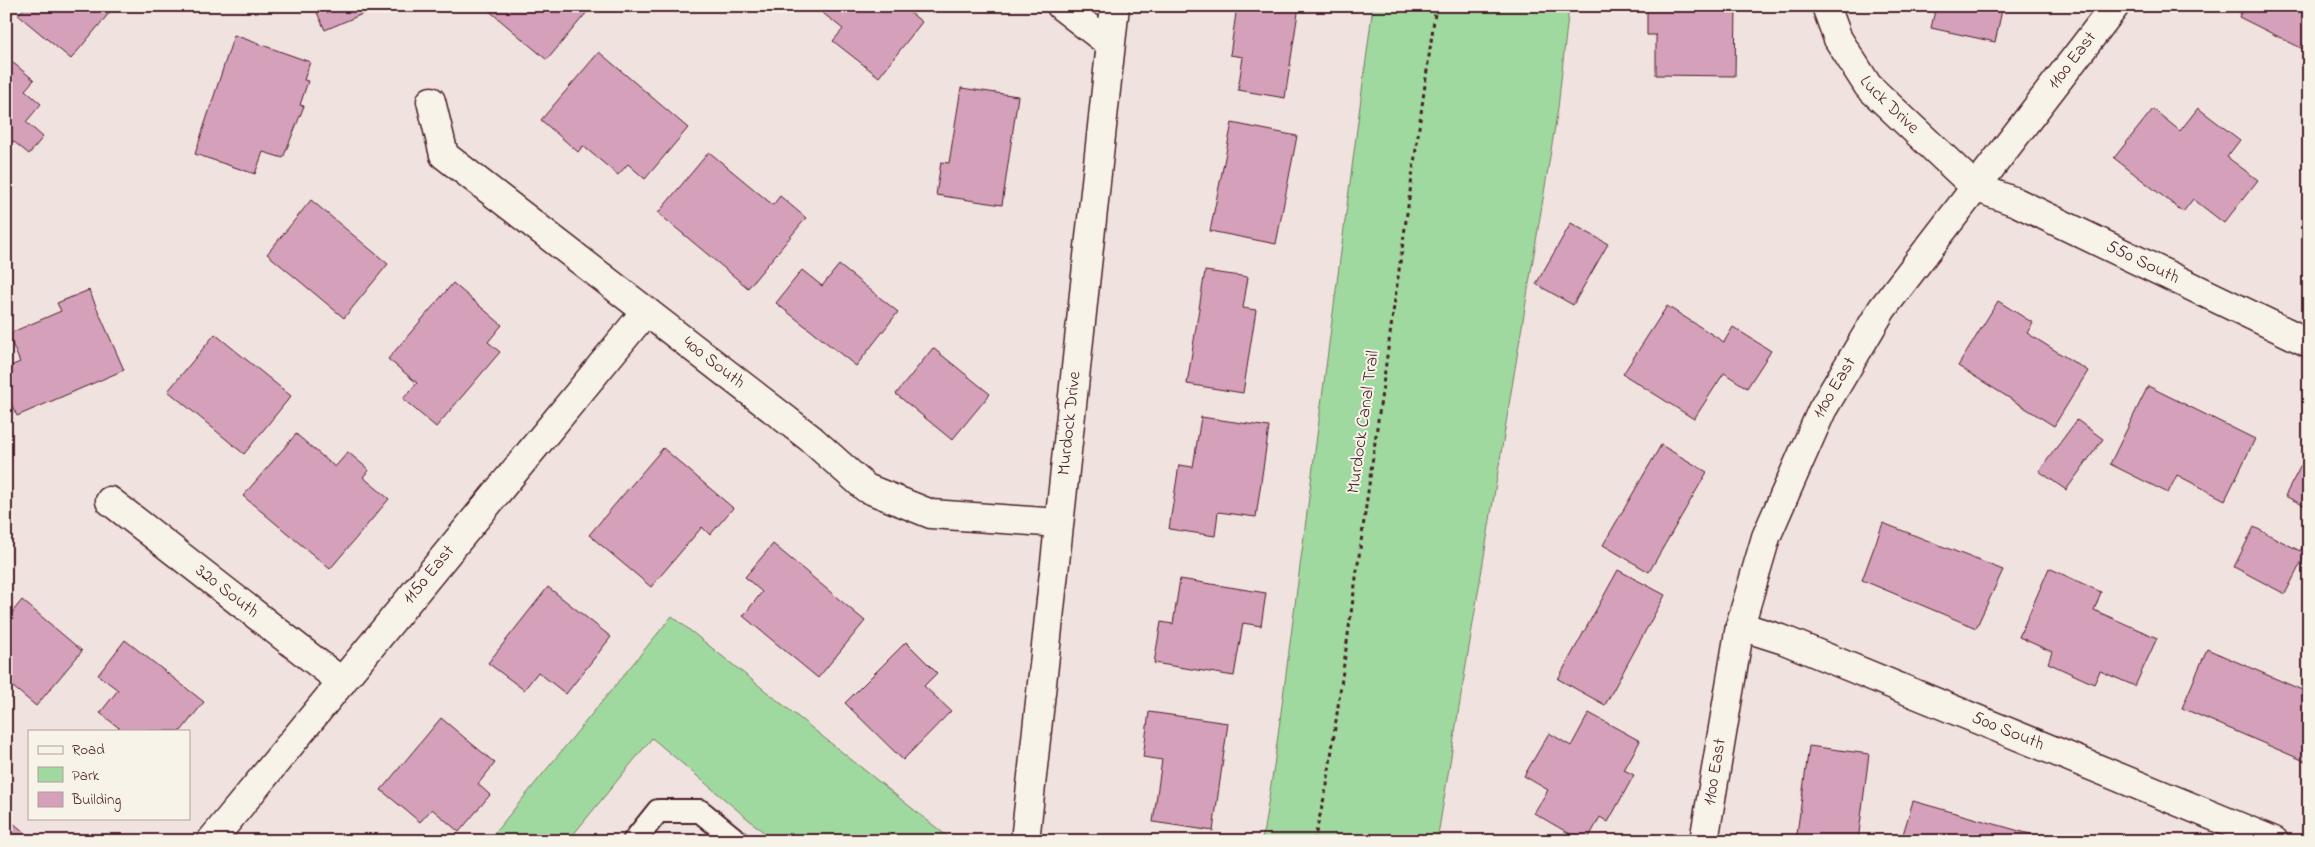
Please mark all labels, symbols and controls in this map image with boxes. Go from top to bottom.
street label: 1100 East [2042,26,2104,96]
street label: Luck Drive [1852,71,1925,141]
street label: 550 South [2101,234,2184,292]
street label: 400 South [676,331,750,396]
street label: Murdock Canal Trail [1341,349,1387,495]
street label: 1100 East [1807,352,1863,423]
street label: Murdock Drive [1051,369,1089,477]
street label: 1150 East [397,540,461,610]
street label: 320 South [189,559,264,625]
street label: 500 South [1968,705,2048,758]
legend [28,730,190,820]
street label: 1100 East [1697,737,1734,807]
text: Road [72,739,105,761]
text: Park [72,765,100,787]
text: Building [71,789,121,812]

